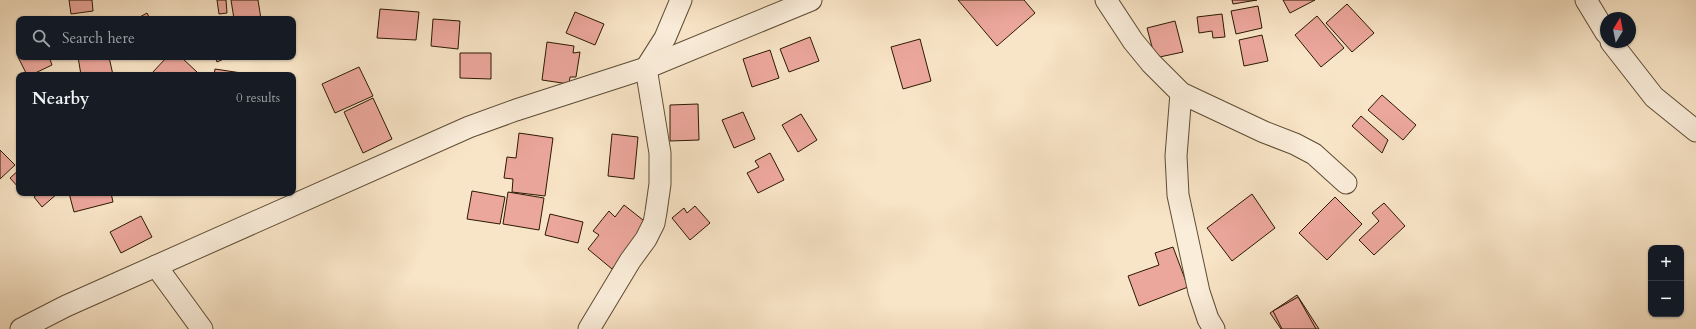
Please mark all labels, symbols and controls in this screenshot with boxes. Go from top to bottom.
north arrow [1600,12,1636,48]
search box [16,16,296,60]
icon: search [30,27,52,49]
text: Search here [62,28,135,48]
text: Nearby [32,87,89,110]
text: 0 results [236,89,280,107]
map controls [1648,245,1684,317]
button: + [1648,245,1684,281]
button: − [1648,281,1684,317]

